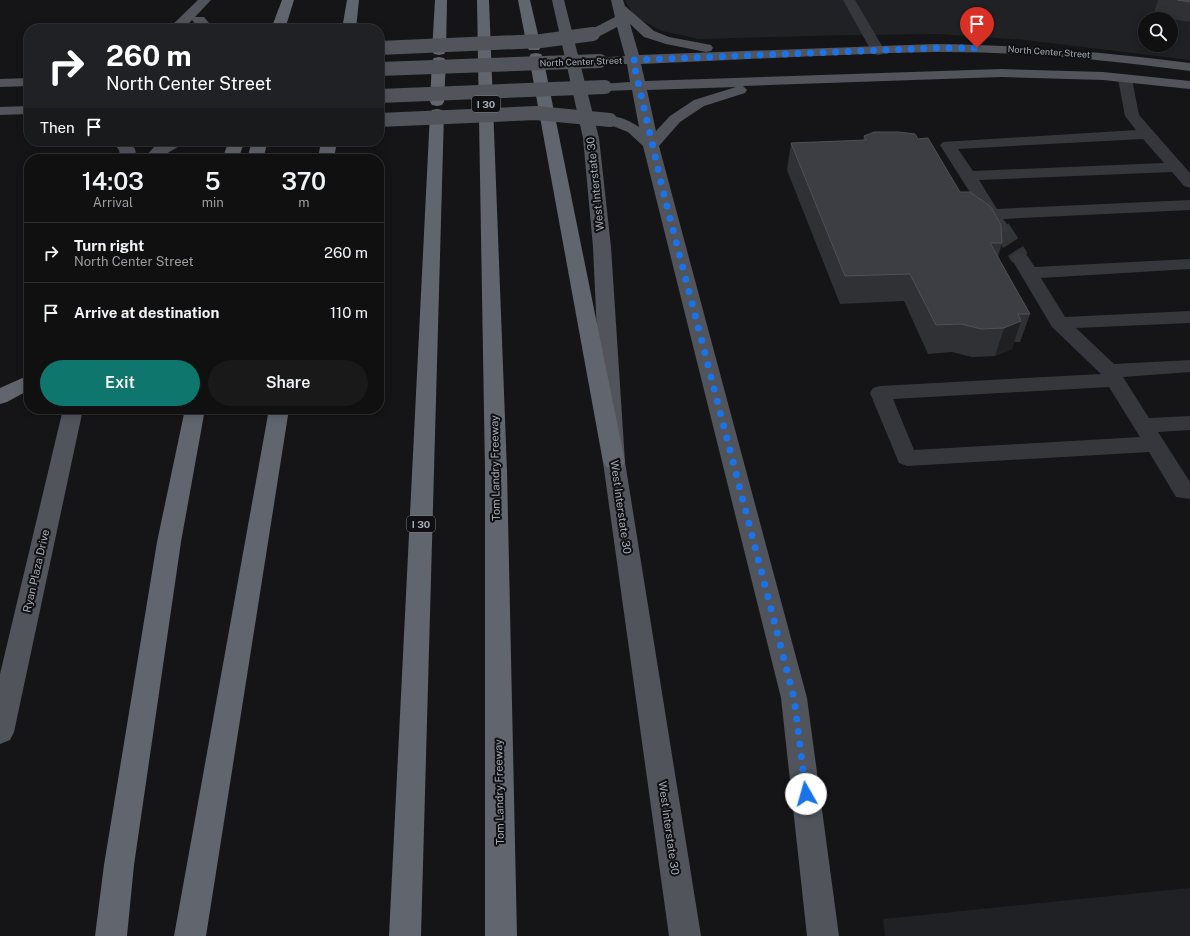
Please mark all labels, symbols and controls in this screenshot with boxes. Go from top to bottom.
pin [960,7.0,994,48]
map controls [1138,12,1178,52]
button: search [1138,12,1178,52]
icon: arrive [966,13,988,35]
text: 260 m [106,39,192,72]
icon: right [40,40,92,92]
street label: North Center Street [1007,43,1091,60]
street label: North Center Street [539,55,623,68]
text: North Center Street [106,73,272,94]
road number: I 30 [472,96,500,112]
icon: arrive [83,116,105,138]
text: Then [40,119,75,136]
street label: West Interstate 30 [584,136,606,232]
text: 14:03 [82,167,144,195]
text: 5 [205,167,221,195]
text: 370 [282,167,326,195]
text: Arrival [93,195,133,210]
text: min [202,195,224,210]
text: m [298,195,309,210]
text: Turn right [74,237,144,254]
icon: right [40,242,62,264]
text: 260 m [324,244,368,261]
text: North Center Street [74,254,194,269]
icon: arrive [40,302,62,324]
text: Arrive at destination [74,304,219,321]
text: 110 m [330,304,368,321]
button: Exit [40,360,200,406]
button: Share [208,360,368,406]
street label: Tom Landry Freeway [488,415,502,521]
street label: West Interstate 30 [608,459,634,555]
road number: I 30 [407,516,435,532]
street label: Ryan Plaza Drive [21,528,51,614]
street label: Tom Landry Freeway [492,739,506,845]
position arrow [785,773,827,815]
street label: West Interstate 30 [656,780,682,876]

